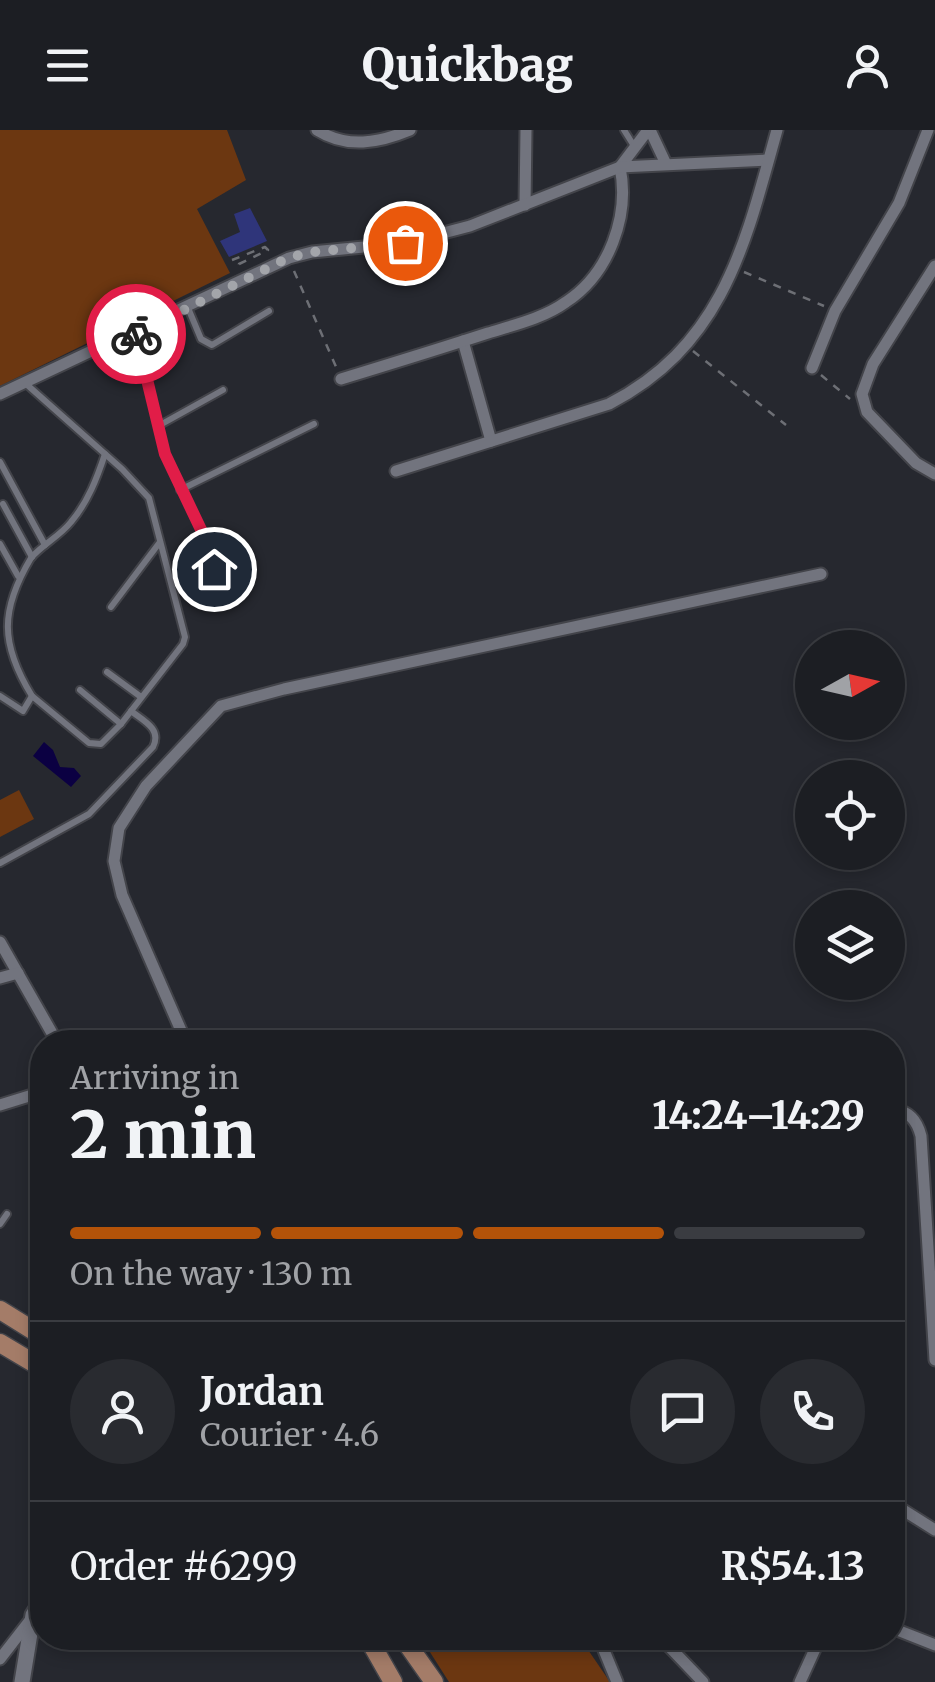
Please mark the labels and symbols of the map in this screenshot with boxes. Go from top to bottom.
pin [363,201,448,286]
courier [86,284,186,384]
pin [172,527,257,612]
north arrow [795,630,905,740]

